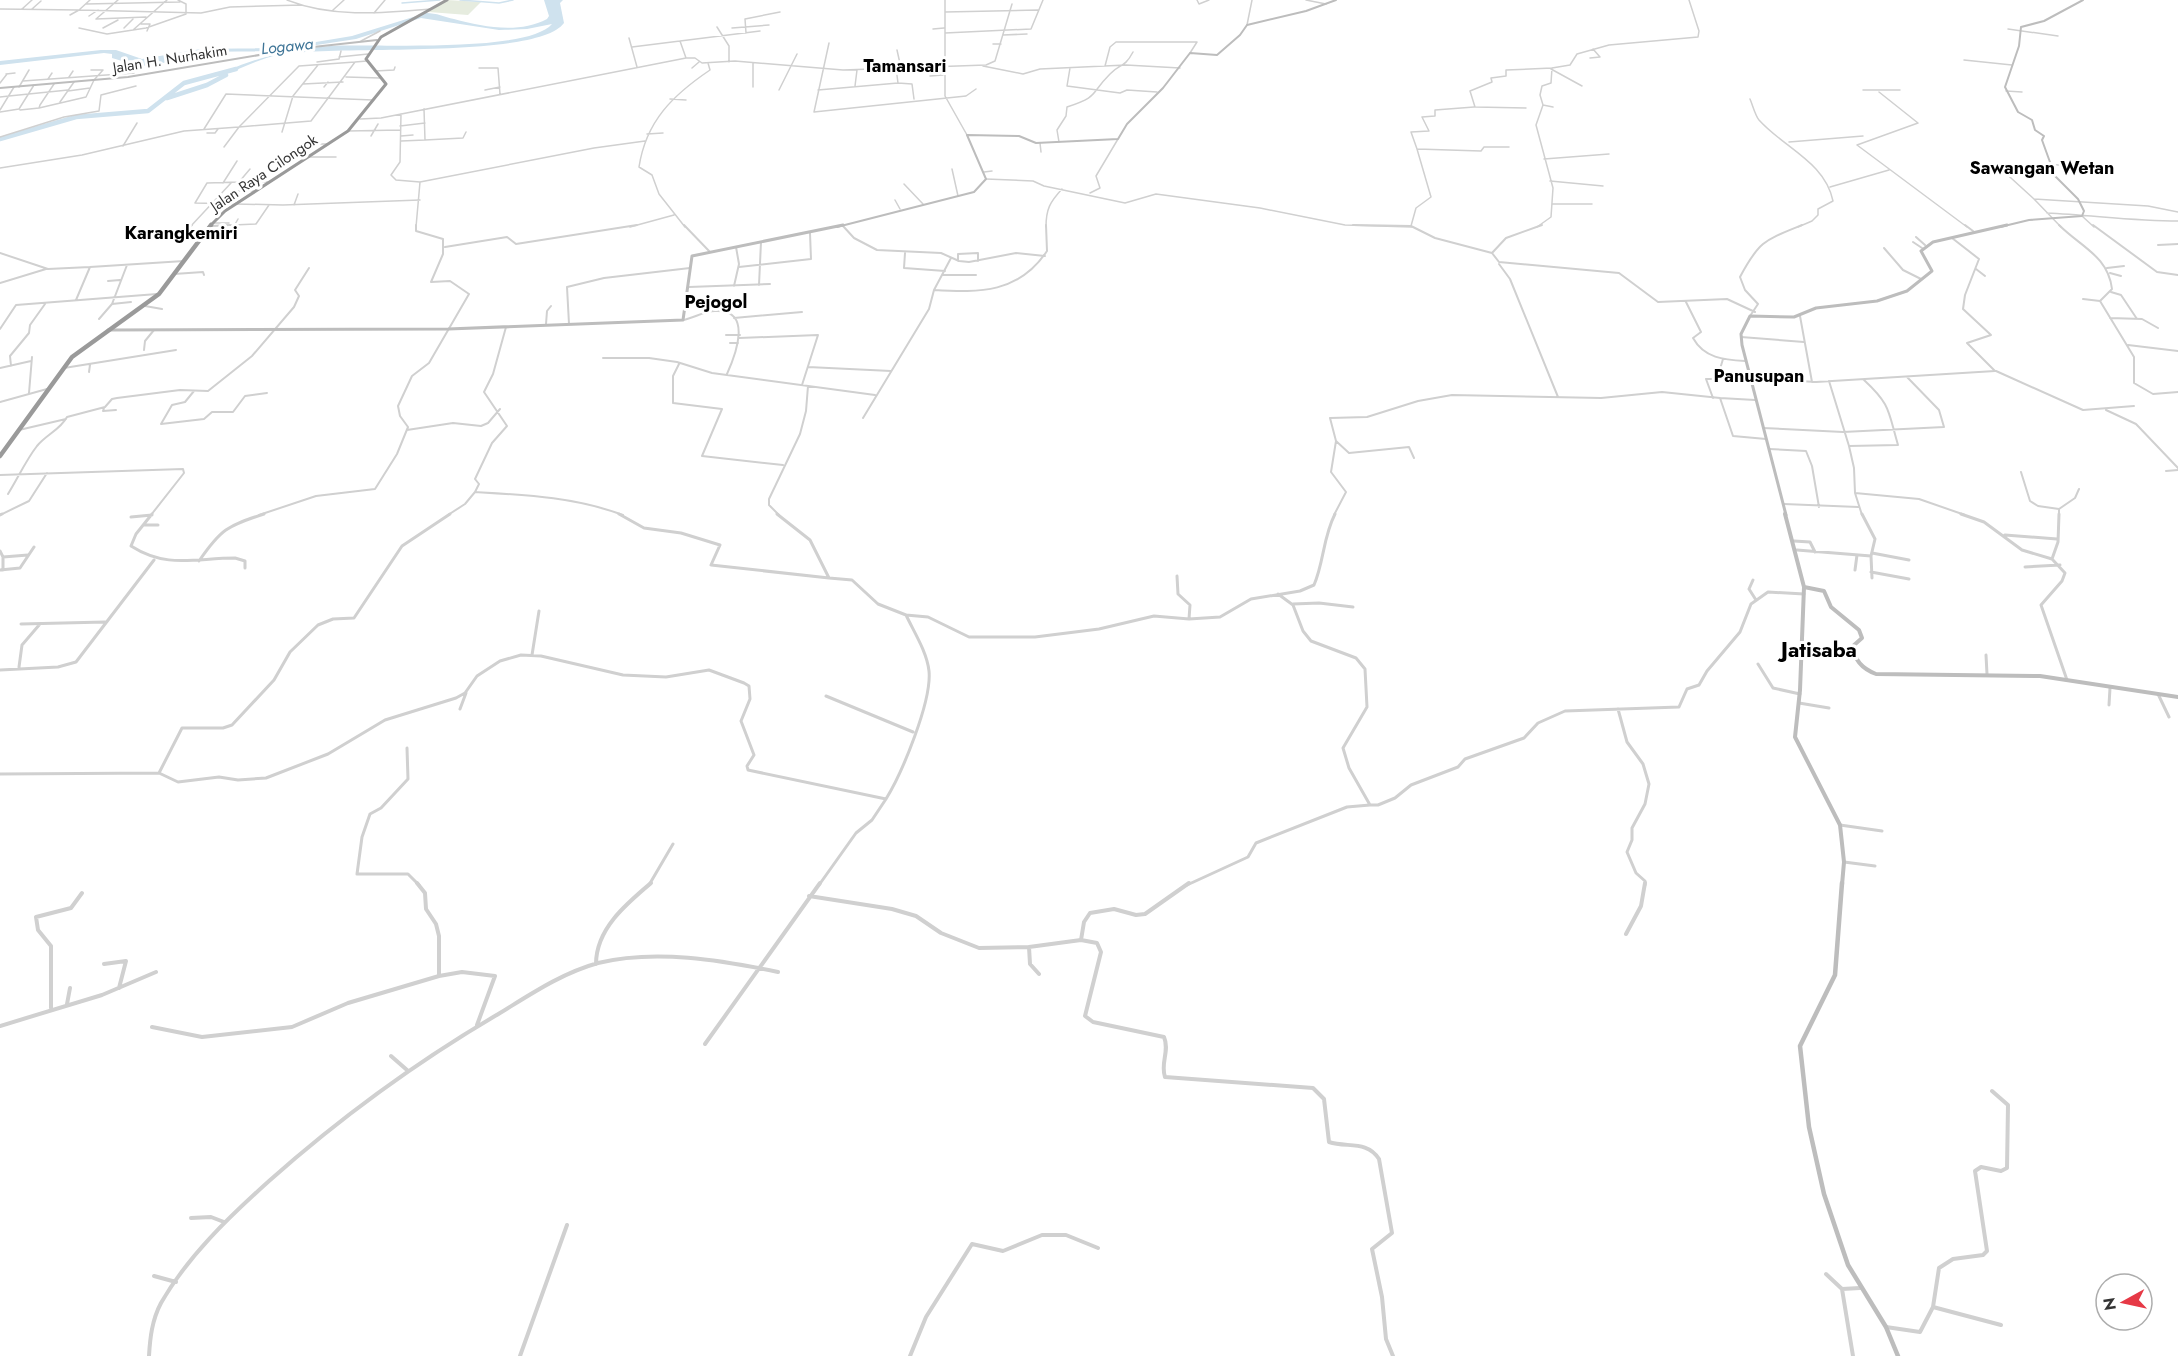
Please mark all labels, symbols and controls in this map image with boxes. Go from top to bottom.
water label: Logawa [260,32,314,60]
street label: Jalan H. Nurhakim [109,39,229,79]
district label: Tamansari [863,53,947,79]
street label: Jalan Raya Cilongok [204,129,322,218]
district label: Sawangan Wetan [1970,155,2114,181]
district label: Karangkemiri [124,220,238,246]
district label: Pejogol [685,289,747,315]
district label: Panusupan [1714,363,1804,389]
district label: Jatisaba [1777,635,1857,665]
north arrow [2094,1272,2154,1332]
text: N [2097,1296,2122,1312]

